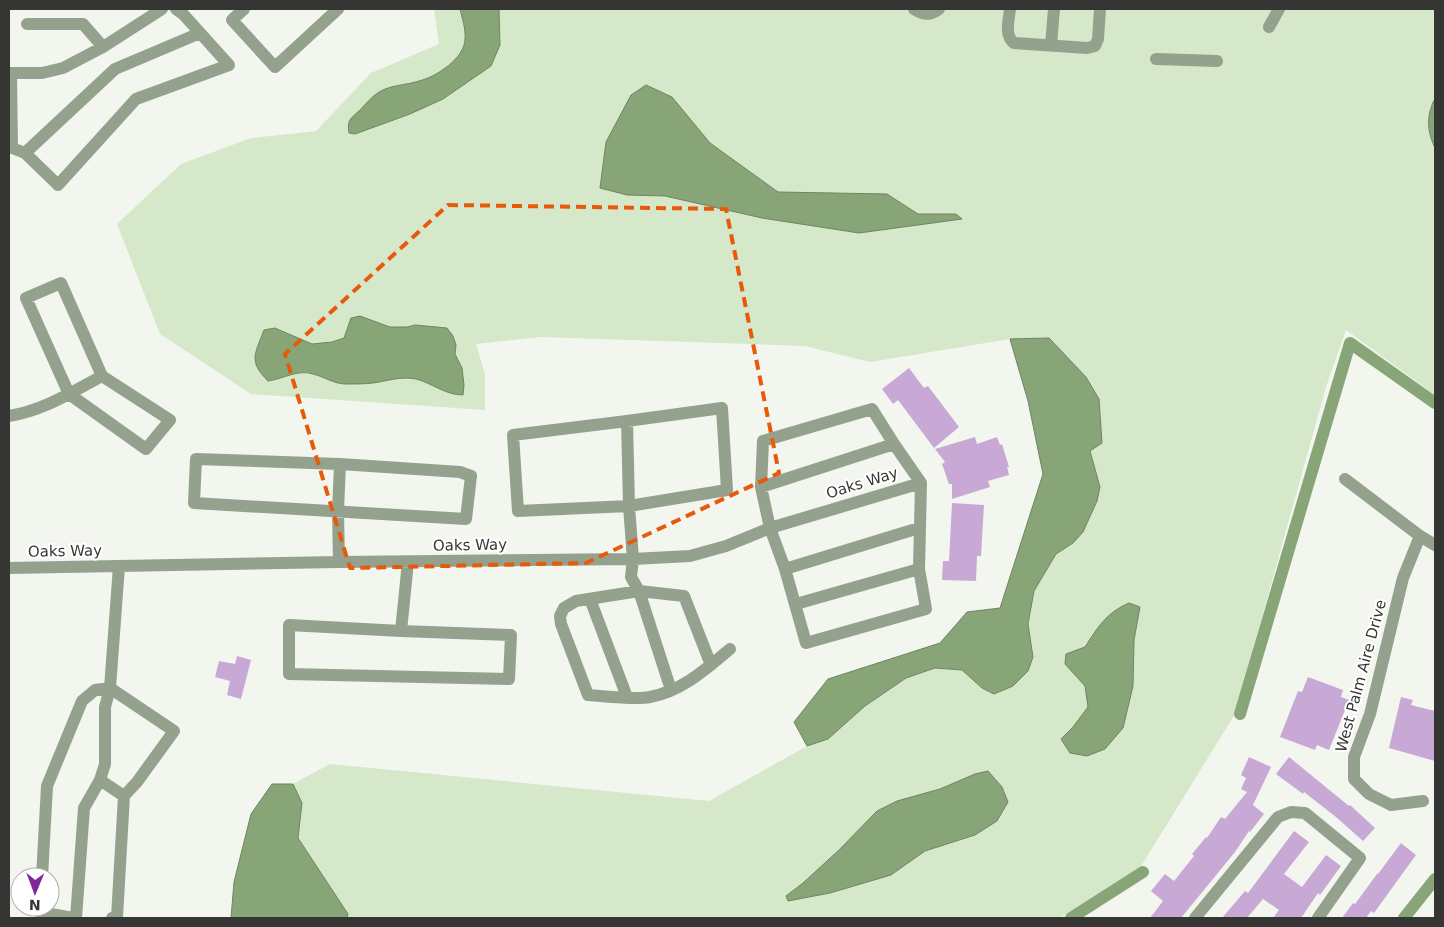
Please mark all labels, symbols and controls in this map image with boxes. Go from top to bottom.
street label: Oaks Way [824,464,900,502]
street label: Oaks Way [433,535,507,555]
street label: Oaks Way [28,541,102,561]
street label: West Palm Aire Drive [1332,598,1390,754]
north arrow [10,867,60,917]
text: N [29,897,41,913]

